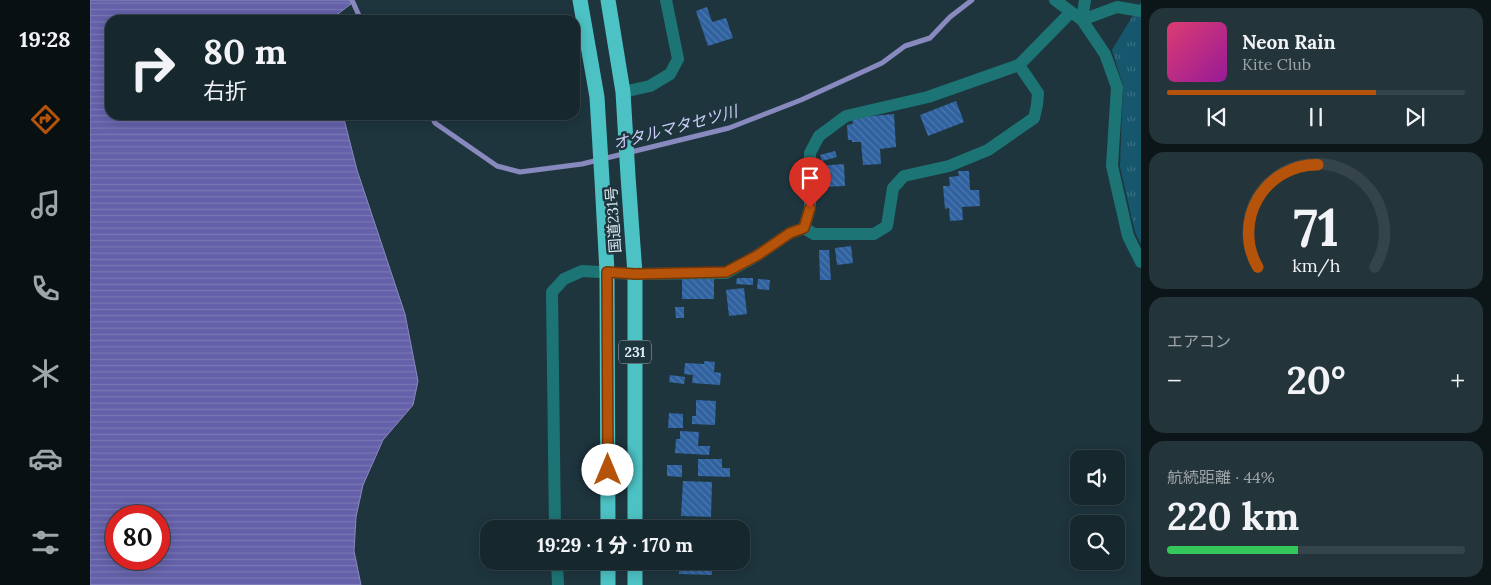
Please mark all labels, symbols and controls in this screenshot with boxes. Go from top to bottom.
text: 19:28 [19,25,71,53]
text: 80 m [203,29,287,74]
text: Neon Rain [1242,30,1336,54]
icon: right [120,35,185,100]
text: Kite Club [1242,54,1311,74]
text: 右折 [203,77,247,105]
water label: オタルマタセツ川 [611,100,741,153]
icon: directions [28,102,63,137]
icon: previous [1203,103,1231,131]
icon: pause [1302,103,1330,131]
icon: next [1401,103,1429,131]
pin [789,157,831,208]
icon: arrive [796,164,824,192]
street label: 国道231号 [601,186,625,254]
icon: music [28,187,63,222]
text: 71 [1293,194,1339,260]
text: km/h [1292,254,1340,277]
icon: phone [28,271,63,306]
text: エアコン [1167,331,1231,351]
road number: 231 [619,341,651,364]
icon: climate [28,356,63,391]
text: 20° [1287,356,1345,404]
text: − [1167,363,1182,399]
text: + [1450,363,1465,399]
icon: car [28,441,63,476]
position arrow [581,443,633,495]
map controls [1070,450,1125,570]
button: sound [1070,450,1125,505]
text: 航続距離 · 44% [1167,467,1275,487]
text: 220 km [1167,492,1299,540]
speed limit sign: 80 [105,505,170,570]
button: search [1070,515,1125,570]
icon: filters [28,525,63,560]
text: 19:29 · 1 分 · 170 m [537,533,693,557]

